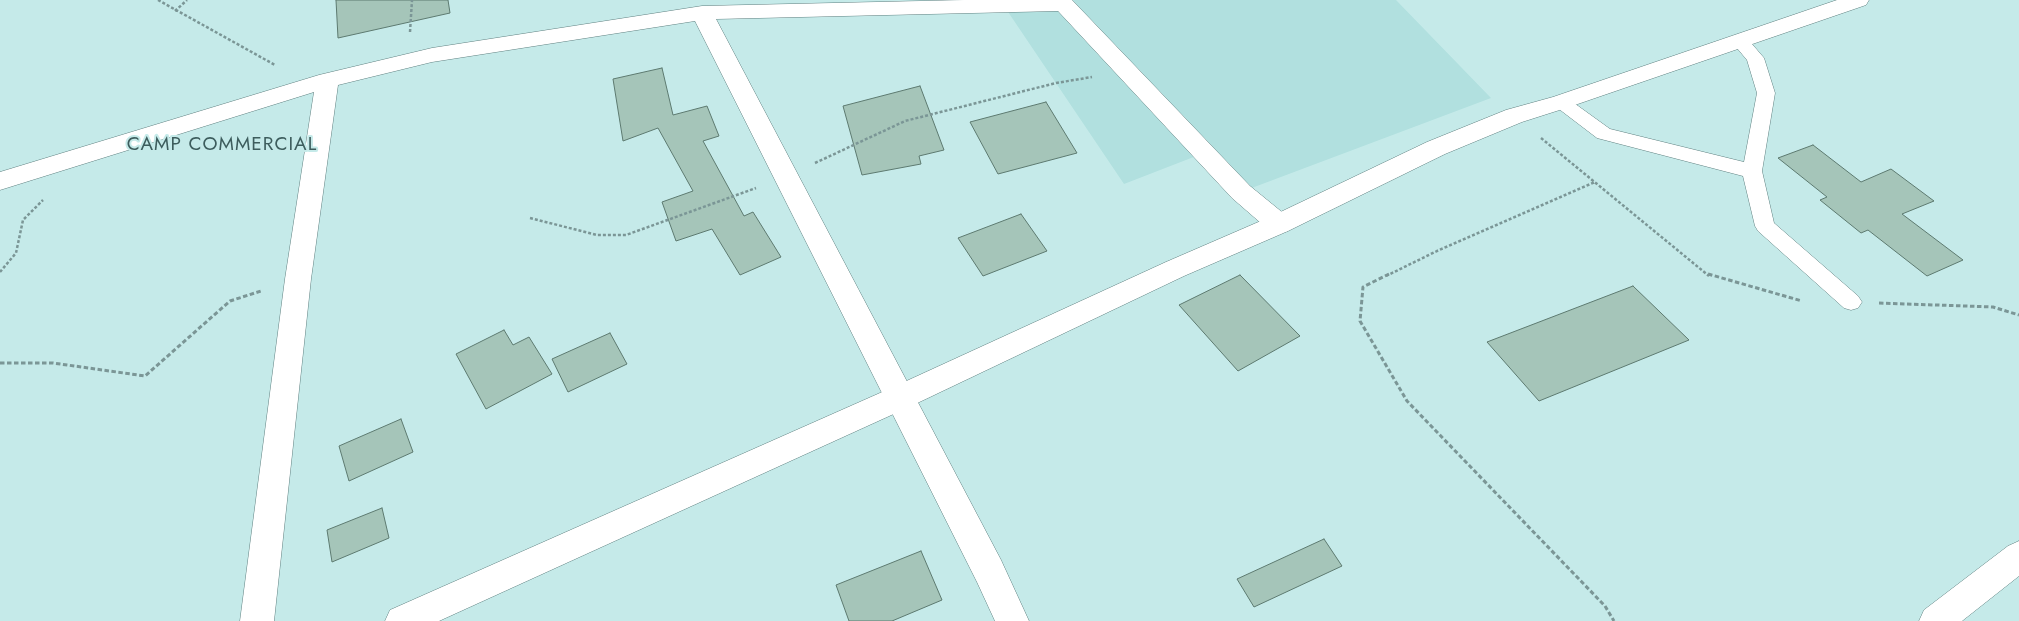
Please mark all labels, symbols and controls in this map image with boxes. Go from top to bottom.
district label: CAMP COMMERCIAL [125,134,319,156]

